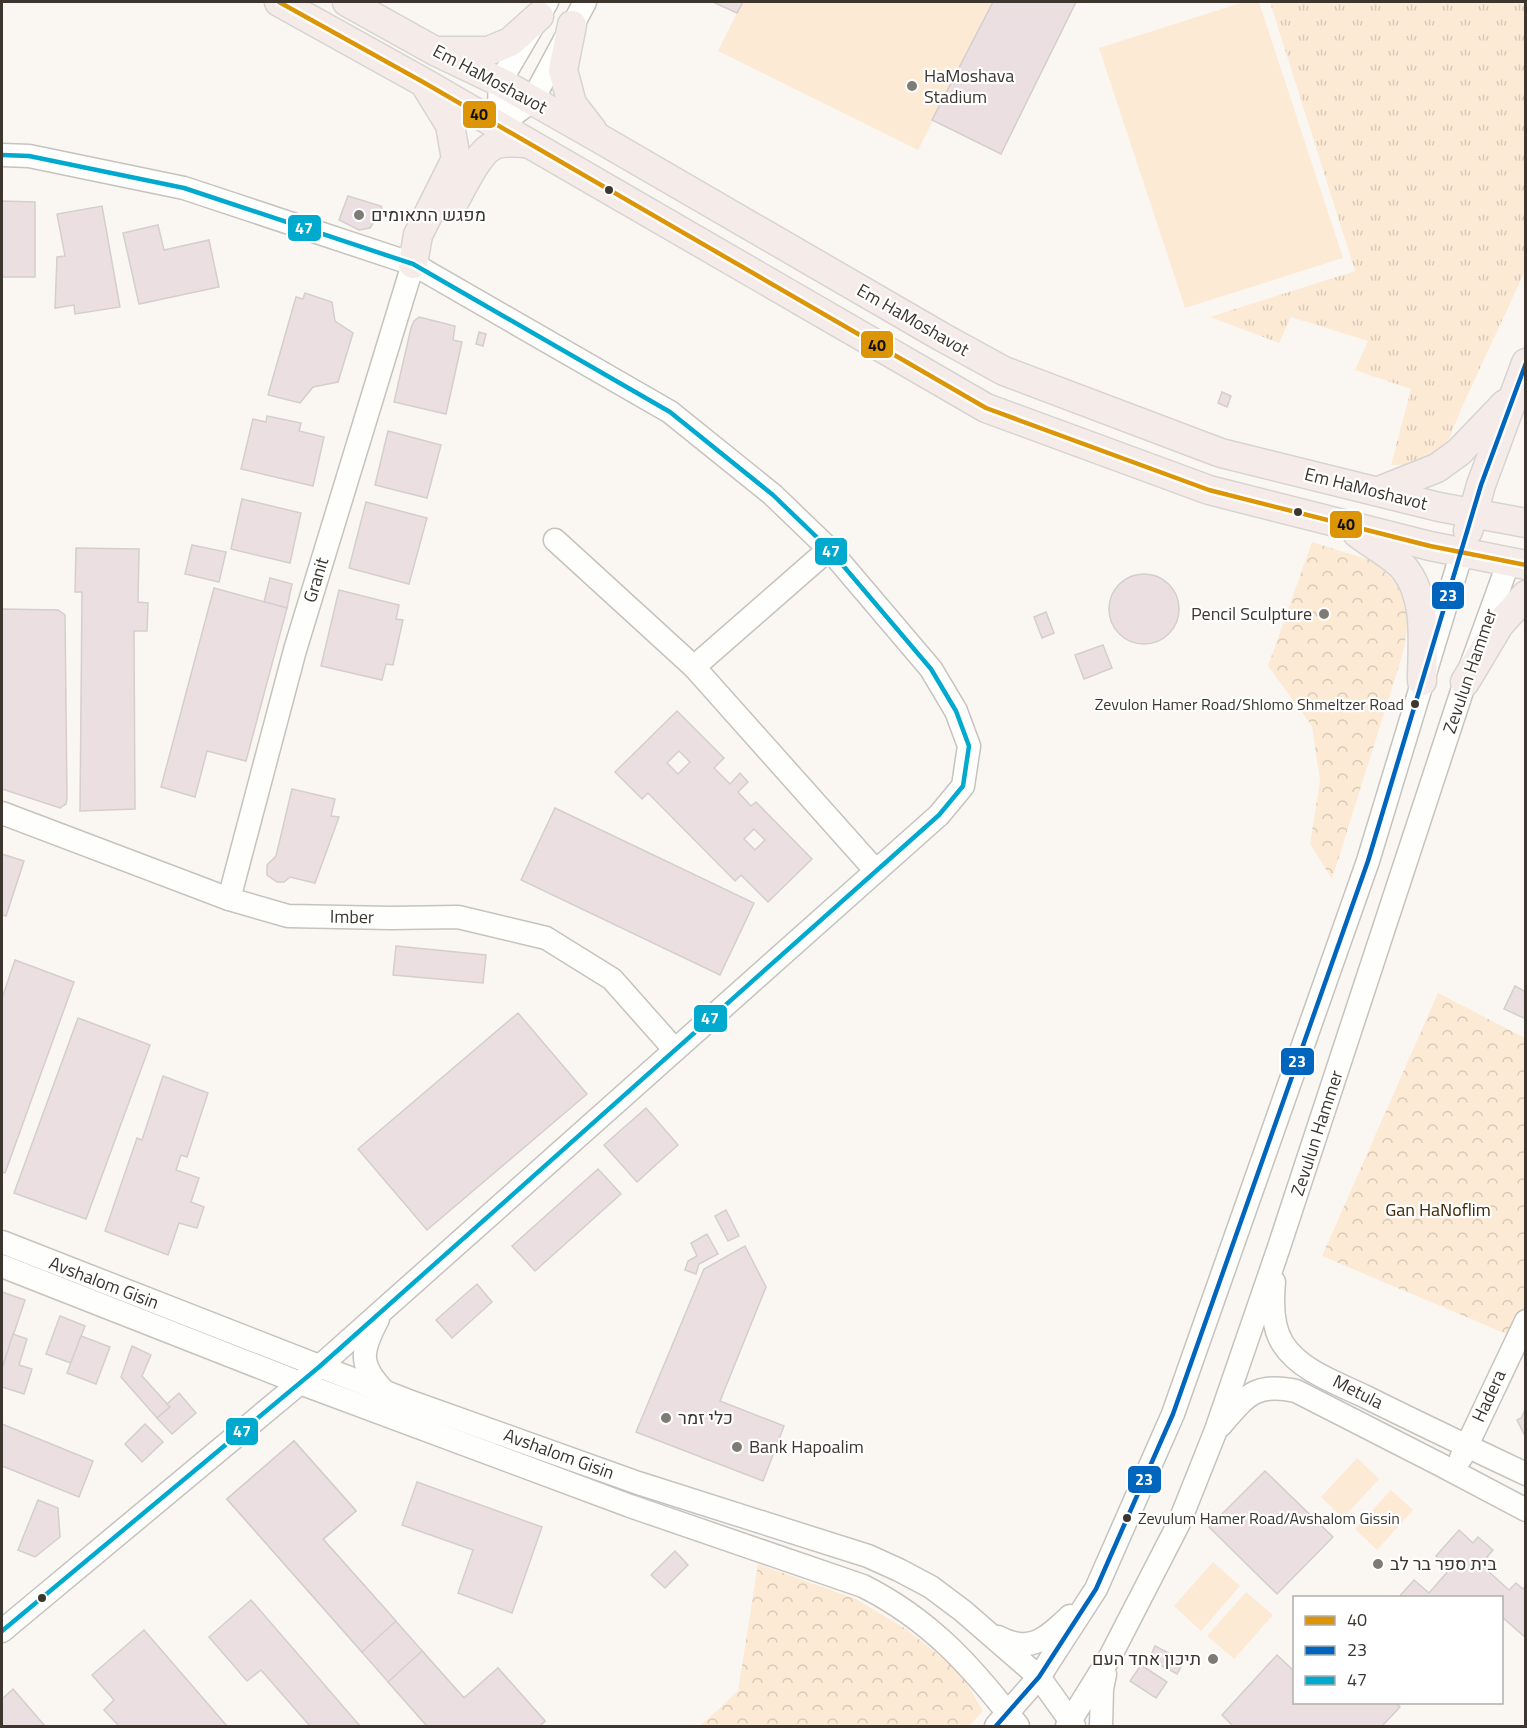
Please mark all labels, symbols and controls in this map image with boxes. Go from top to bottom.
street label: Em HaMoshavot [428,37,553,120]
place label: HaMoshava Stadium [924,62,1014,110]
marker: HaMoshava Stadium [905,79,919,93]
line badge: 40 [462,100,497,129]
text: 40 [470,102,488,126]
unlabelled marker [603,184,615,196]
place label: מפגש התאומים [371,201,486,228]
marker: מפגש התאומים [352,208,366,222]
line badge: 47 [287,214,322,242]
text: 47 [295,216,313,240]
street label: Em HaMoshavot [852,276,975,363]
line badge: 40 [860,330,894,359]
text: 40 [868,333,886,357]
street label: Em HaMoshavot [1302,460,1431,517]
unlabelled marker [1292,506,1304,518]
line badge: 40 [1329,510,1363,539]
text: 40 [1337,512,1355,536]
line badge: 47 [814,537,848,566]
text: 47 [822,539,840,563]
street label: Granit [296,553,335,606]
line badge: 23 [1431,581,1465,610]
text: 23 [1439,583,1457,607]
place label: Pencil Sculpture [1191,600,1312,627]
street label: Zevulun Hammer [1436,605,1504,737]
marker: Pencil Sculpture [1317,607,1331,621]
place label: Zevulon Hamer Road/Shlomo Shmeltzer Road [1095,692,1404,716]
marker: Zevulon Hamer Road/Shlomo Shmeltzer Road [1409,698,1421,710]
street label: Imber [330,903,374,930]
line badge: 47 [693,1004,728,1033]
text: 47 [701,1006,719,1030]
line badge: 23 [1280,1047,1315,1076]
text: 23 [1288,1049,1306,1073]
street label: Zevulun Hammer [1284,1067,1350,1199]
park label: Gan HaNoflim [1385,1196,1491,1223]
street label: Avshalom Gisin [45,1249,163,1316]
street label: Hadera [1465,1365,1512,1426]
street label: Metula [1328,1367,1388,1416]
place label: כלי זמר [678,1404,733,1431]
marker: כלי זמר [659,1411,673,1425]
line badge: 47 [225,1417,259,1446]
text: 47 [233,1419,251,1443]
street label: Avshalom Gisin [500,1421,618,1486]
place label: Bank Hapoalim [749,1433,864,1460]
marker: Bank Hapoalim [730,1440,744,1454]
line badge: 23 [1127,1465,1162,1494]
text: 23 [1135,1467,1153,1491]
place label: Zevulum Hamer Road/Avshalom Gissin [1138,1506,1400,1530]
marker: Zevulum Hamer Road/Avshalom Gissin [1121,1512,1133,1524]
place label: בית ספר בר לב [1390,1550,1497,1577]
marker: בית ספר בר לב [1371,1557,1385,1571]
unlabelled marker [36,1592,48,1604]
legend [1293,1596,1503,1704]
text: 40 [1347,1606,1367,1633]
text: 23 [1347,1636,1367,1663]
place label: תיכון אחד העם [1092,1645,1201,1672]
marker: תיכון אחד העם [1206,1652,1220,1666]
text: 47 [1347,1666,1367,1693]

